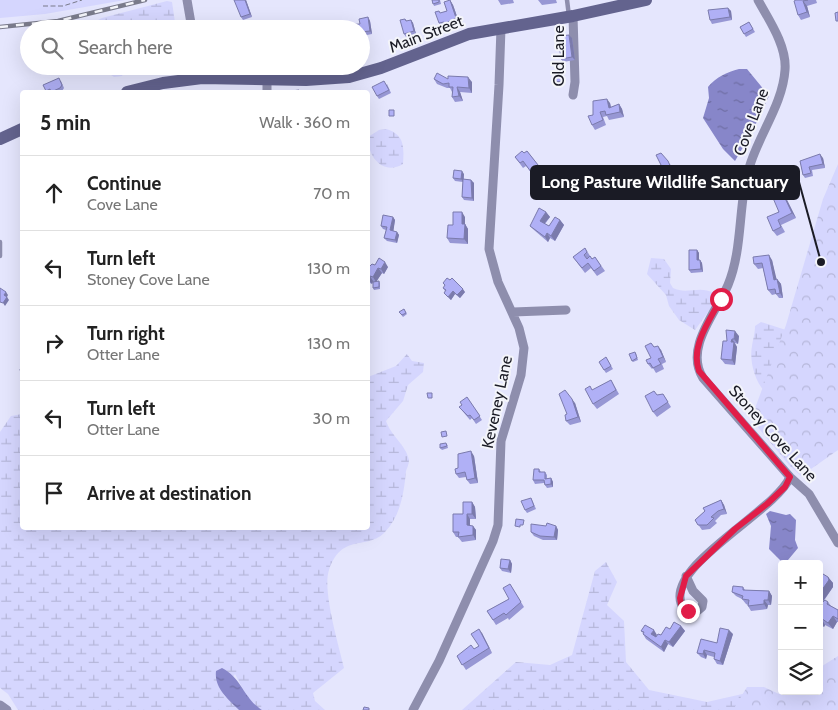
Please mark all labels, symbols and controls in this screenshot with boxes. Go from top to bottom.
street label: Main Street [386,11,466,57]
search box [20,20,370,75]
street label: Old Lane [549,25,568,87]
icon: search [38,34,66,62]
text: Search here [78,36,172,59]
street label: Cove Lane [729,86,773,158]
text: 5 min [40,110,91,135]
text: Walk · 360 m [259,113,350,132]
callout: Long Pasture Wildlife Sanctuary [531,166,799,199]
text: Long Pasture Wildlife Sanctuary [541,171,789,193]
text: Continue [87,172,161,195]
icon: ahead [40,179,68,207]
text: 70 m [313,184,350,203]
text: Cove Lane [87,195,158,214]
text: Turn left [87,247,155,270]
icon: left [40,254,68,282]
text: 130 m [307,259,350,278]
text: Stoney Cove Lane [87,270,210,289]
route start [710,288,733,311]
text: Turn right [87,322,165,345]
icon: right [40,329,68,357]
text: 130 m [307,334,350,353]
text: Otter Lane [87,345,160,364]
street label: Keveney Lane [478,354,516,450]
street label: Stoney Cove Lane [725,381,821,485]
text: Turn left [87,397,155,420]
icon: left [40,404,68,432]
text: 30 m [313,409,350,428]
text: Otter Lane [87,420,160,439]
icon: arrive [40,479,68,507]
text: Arrive at destination [87,482,251,505]
map controls [778,560,823,695]
button: + [778,560,823,605]
route end [677,600,700,623]
button: − [778,605,823,650]
button: layers [778,650,823,695]

